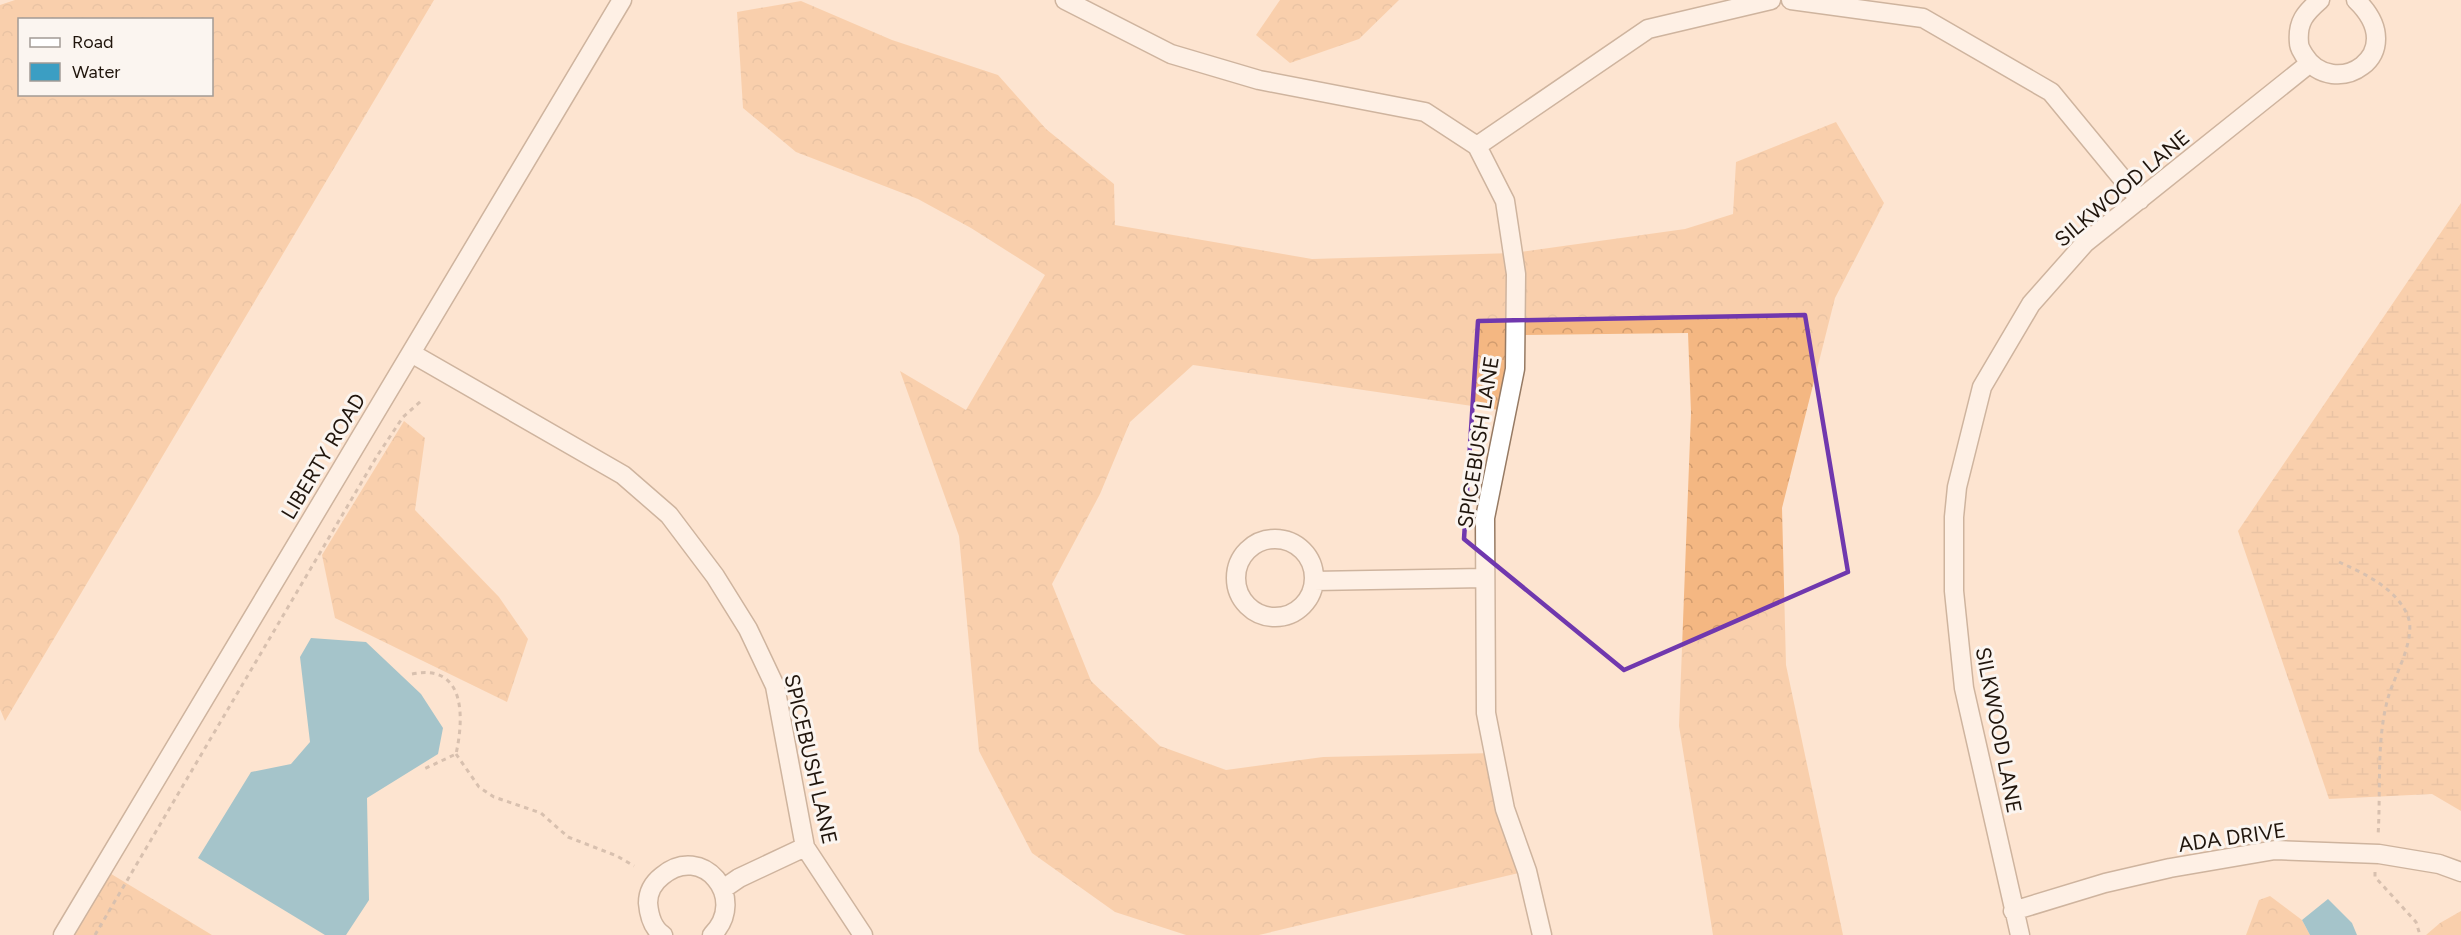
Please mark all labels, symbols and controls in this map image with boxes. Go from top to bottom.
legend [18,18,213,96]
text: Road [72,31,113,53]
text: Water [72,61,120,83]
street label: SILKWOOD LANE [2049,124,2195,252]
street label: SPICEBUSH LANE [1452,354,1504,530]
street label: LIBERTY ROAD [276,388,370,524]
street label: SILKWOOD LANE [1971,645,2027,815]
street label: SPICEBUSH LANE [779,672,843,846]
street label: ADA DRIVE [2177,817,2287,857]

